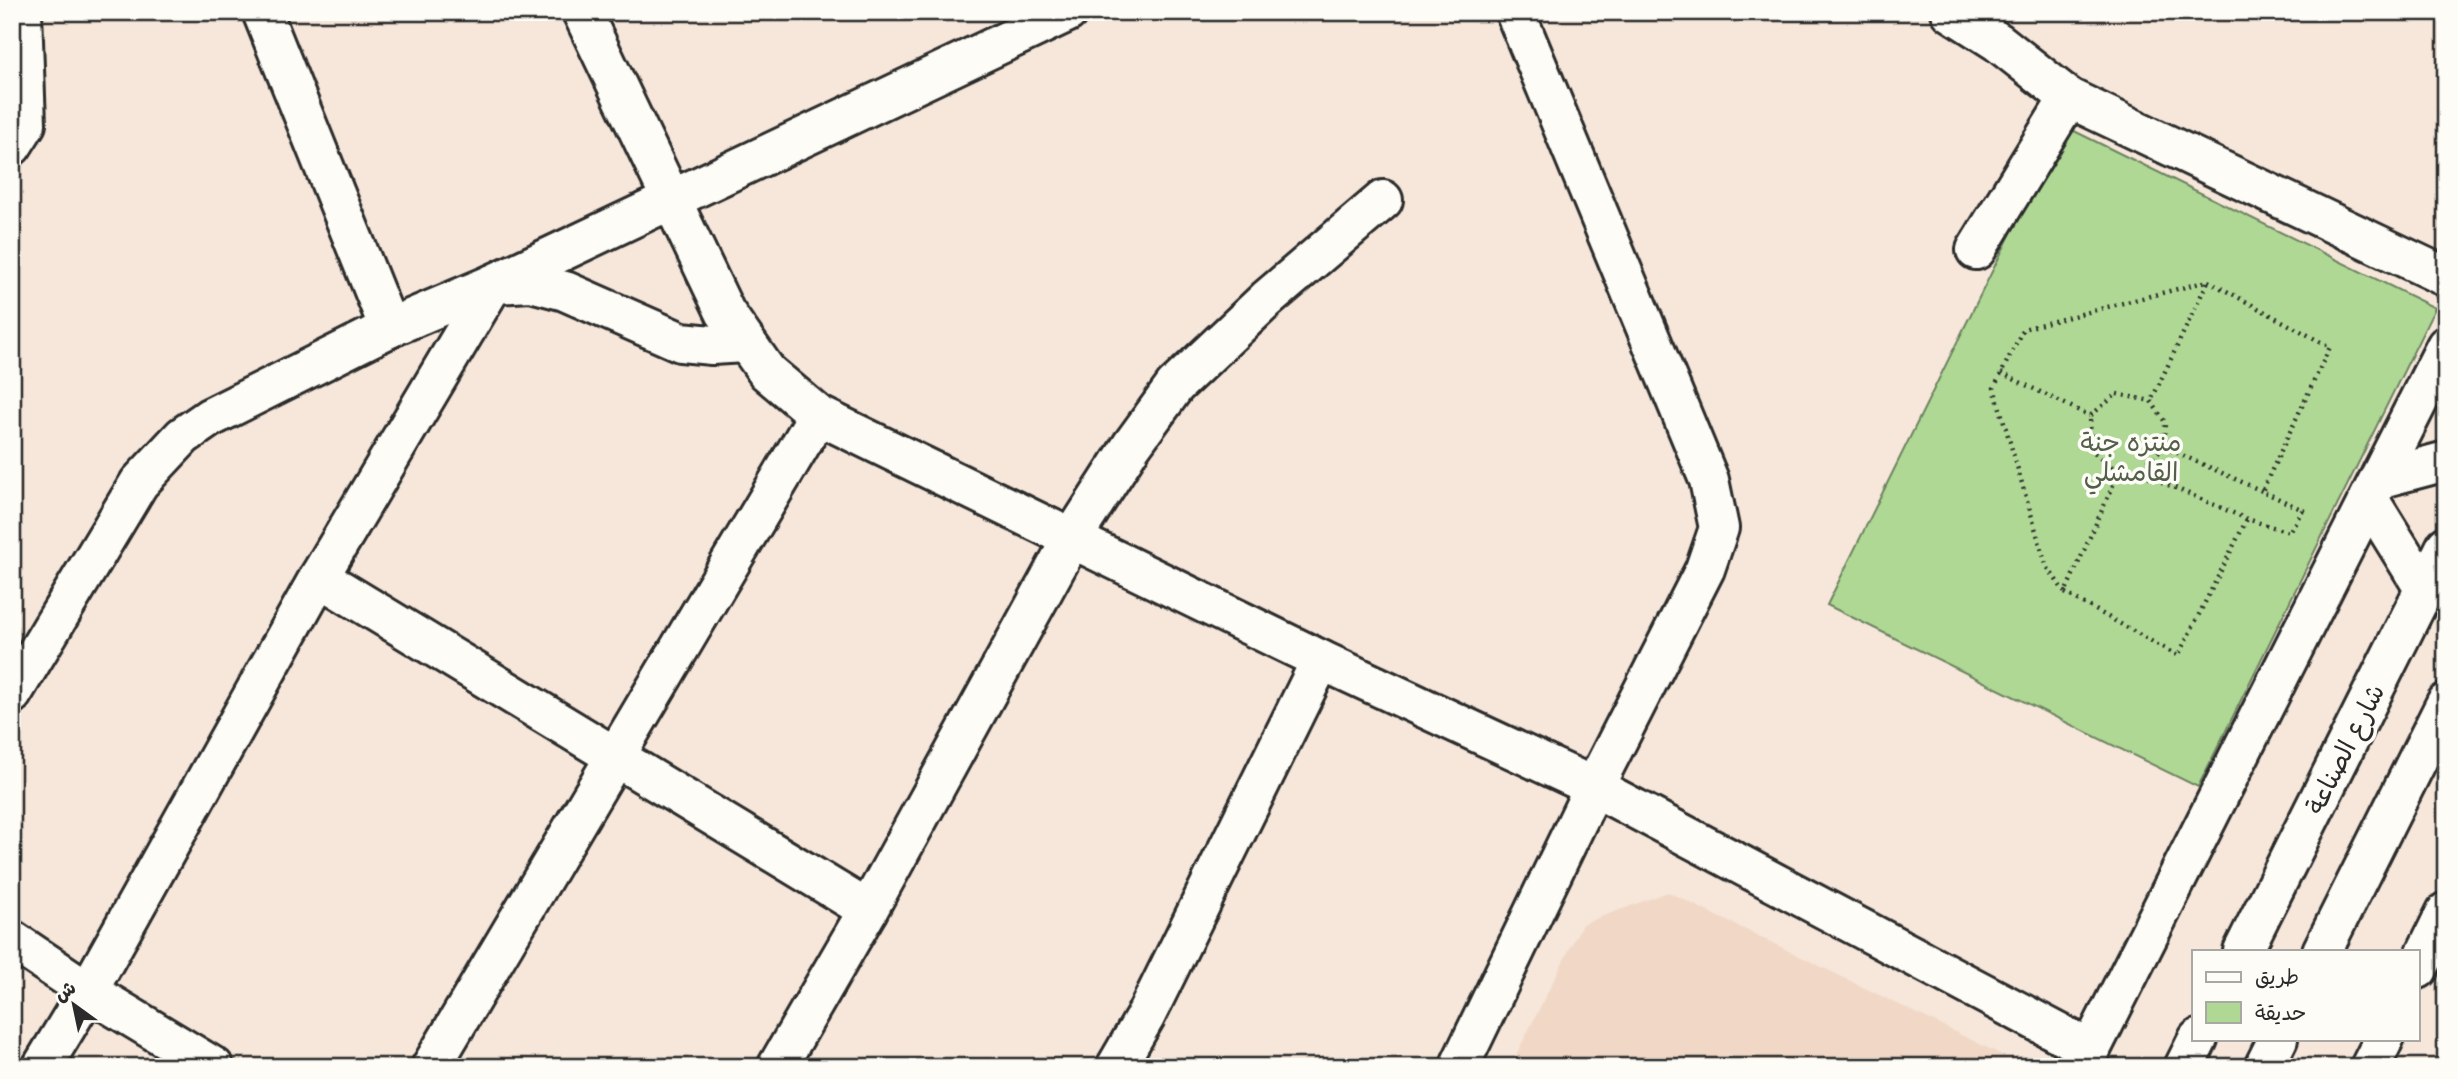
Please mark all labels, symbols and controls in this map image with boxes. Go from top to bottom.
park label: منتزه جنة القامشلي [2081,419,2181,495]
street label: شارع الصناعة [2292,675,2398,823]
legend [2192,950,2420,1040]
text: طريق [2255,958,2299,996]
north arrow [38,970,108,1040]
text: ش [47,972,83,1011]
text: حديقة [2255,994,2306,1032]

